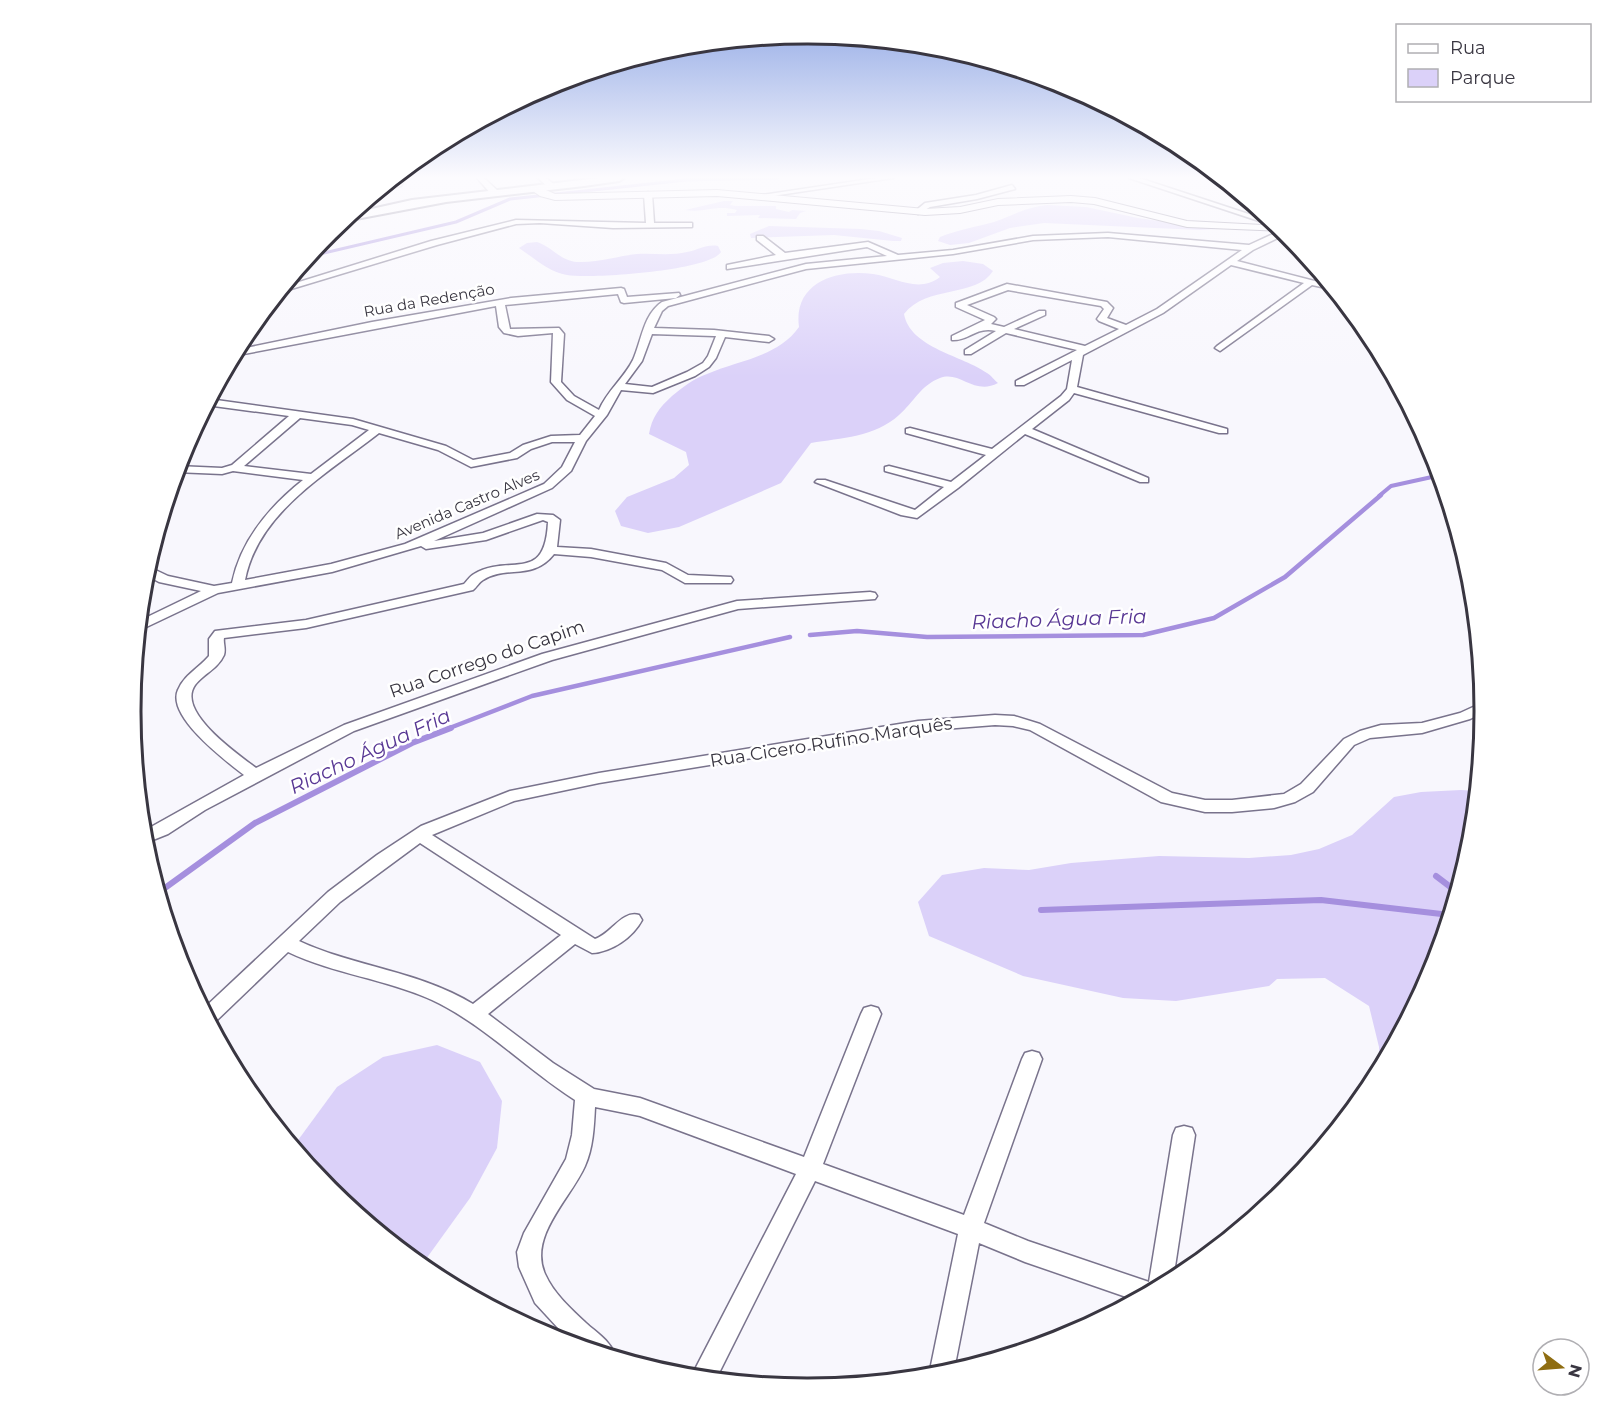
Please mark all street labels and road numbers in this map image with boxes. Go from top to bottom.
street label: Rua da Redenção [362,279,496,321]
street label: Avenida Castro Alves [392,465,542,543]
street label: Rua Corrego do Capim [387,615,587,703]
street label: Rua Cicero Rufino Marquês [708,712,954,772]

